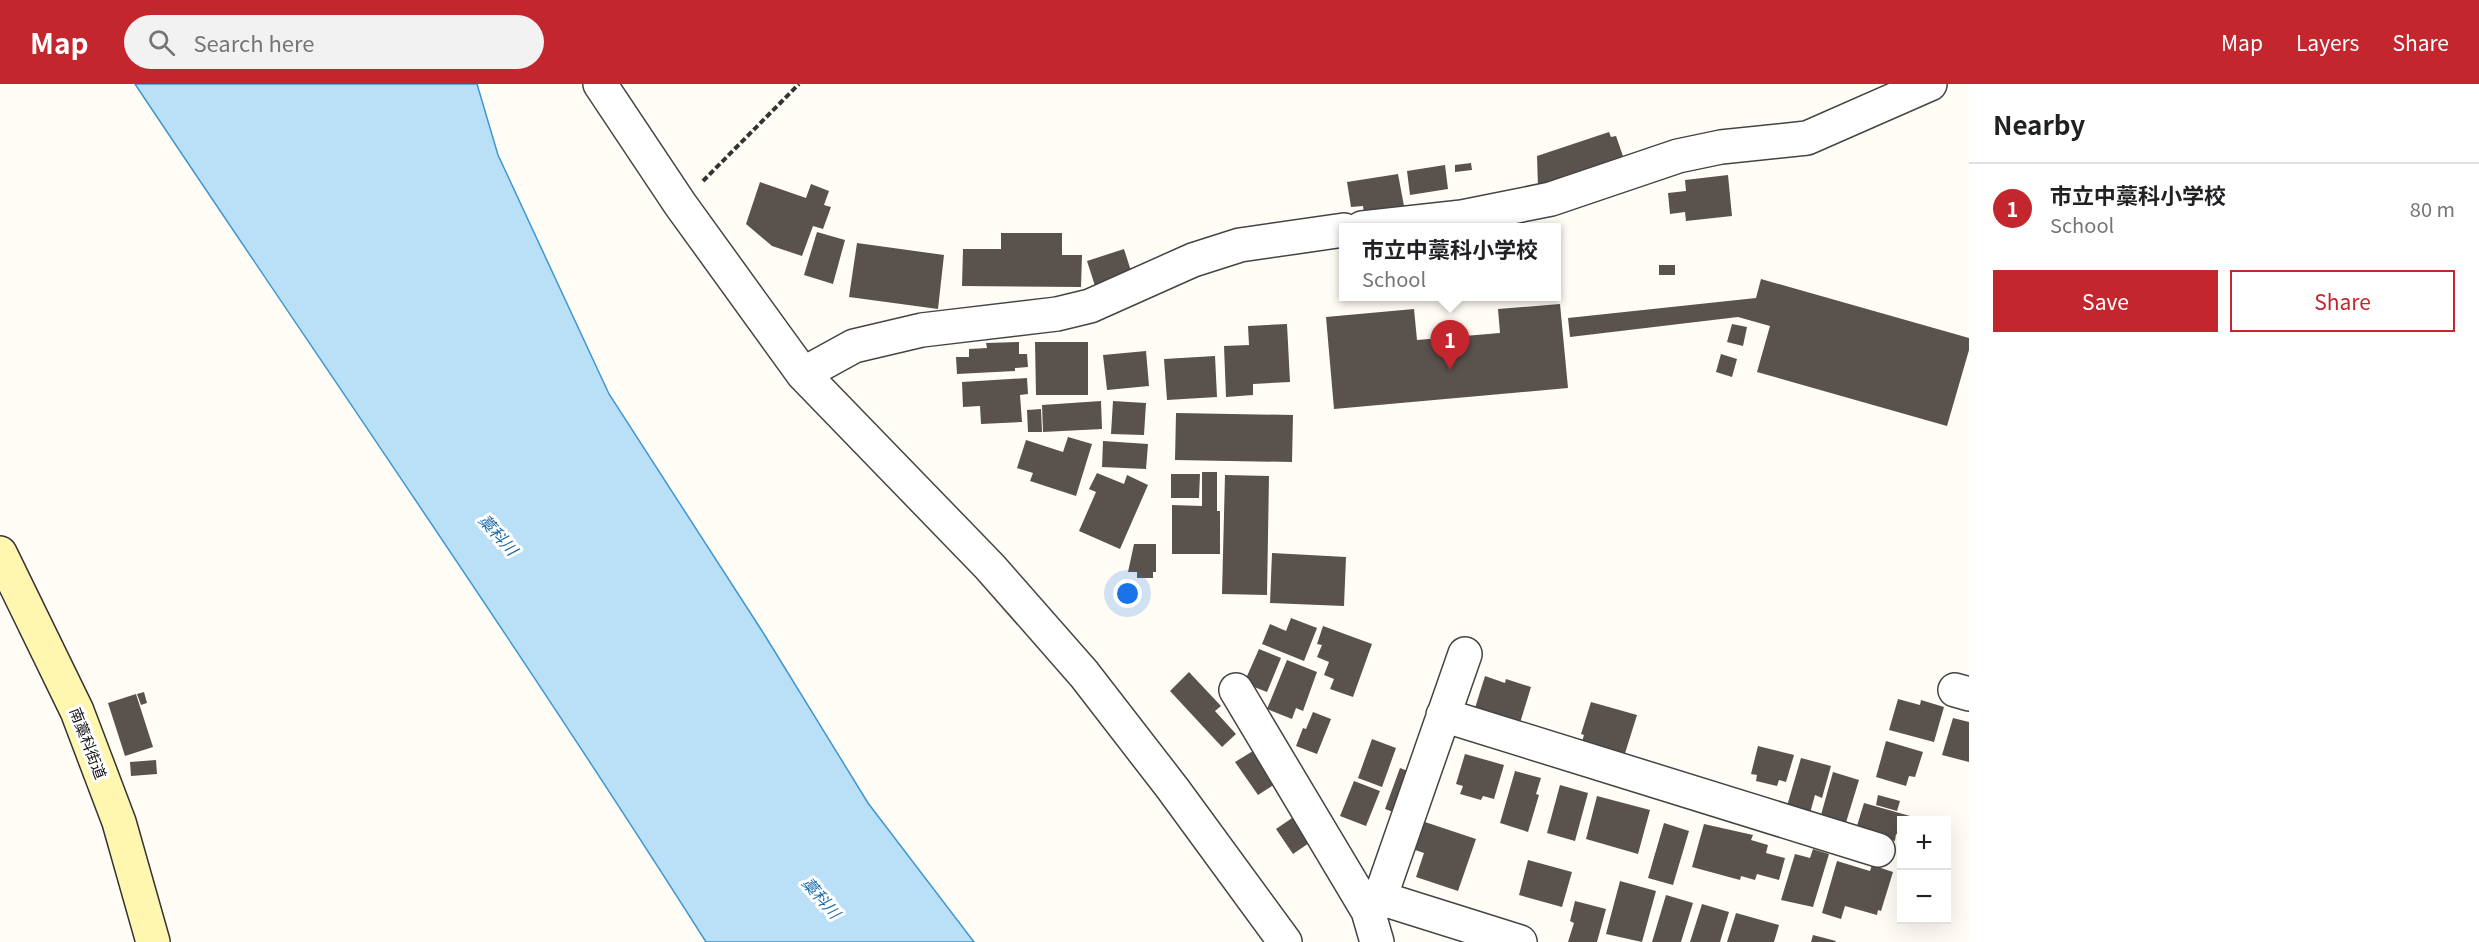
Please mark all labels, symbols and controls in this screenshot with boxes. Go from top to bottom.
search box [124,15,544,69]
text: Map [30,22,88,62]
icon: search [145,26,178,59]
text: Search here [193,26,314,58]
text: Map [2221,27,2263,57]
text: Layers [2296,27,2359,57]
text: Share [2392,27,2449,57]
text: Nearby [1993,105,2085,142]
text: 市立中藁科小学校 [2050,178,2226,210]
text: 1 [2007,194,2018,223]
text: 80 m [2410,194,2455,223]
text: School [2050,210,2114,239]
popup [1339,223,1561,301]
text: 市立中藁科小学校 [1362,232,1538,264]
text: School [1362,264,1426,293]
button: Save [1993,270,2218,332]
button: Share [2230,270,2455,332]
pin: 1 [1430,320,1470,370]
water label: 藁科川 [474,508,525,561]
your location [1113,579,1142,608]
street label: 南藁科街道 [66,704,112,782]
map controls [1897,816,1951,924]
button: + [1897,816,1951,870]
button: − [1897,870,1951,924]
water label: 藁科川 [797,871,848,924]

